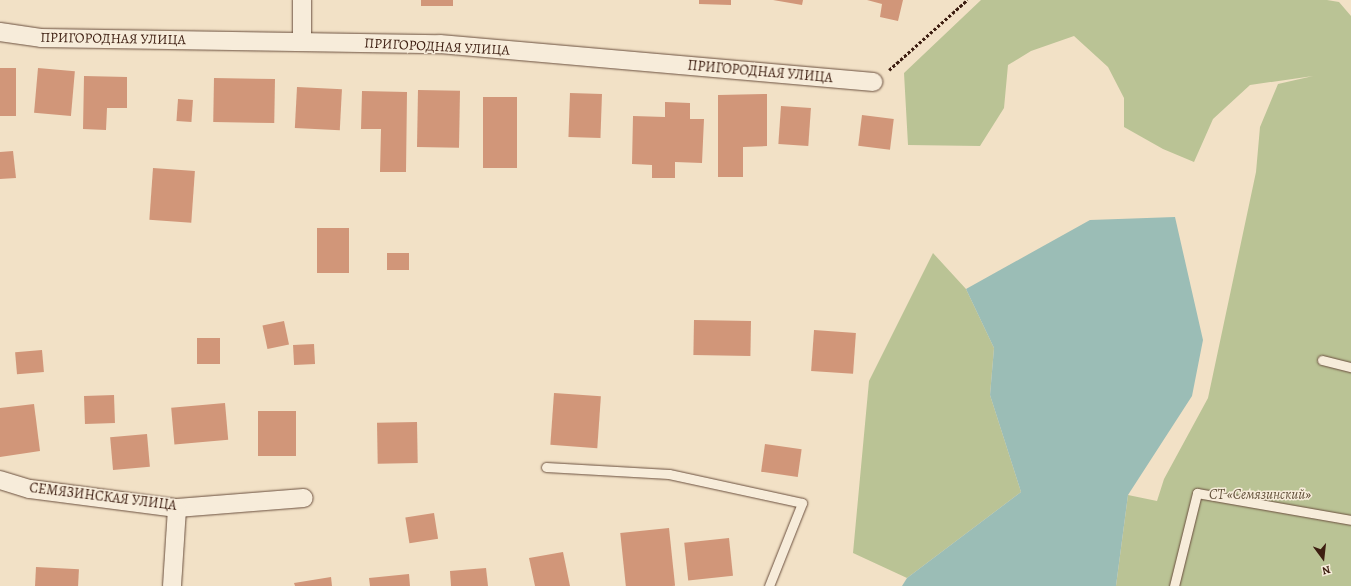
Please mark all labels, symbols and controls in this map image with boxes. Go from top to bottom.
street label: ПРИГОРОДНАЯ УЛИЦА [40,29,186,49]
street label: ПРИГОРОДНАЯ УЛИЦА [364,35,510,59]
street label: ПРИГОРОДНАЯ УЛИЦА [687,57,833,87]
street label: СЕМЯЗИНСКАЯ УЛИЦА [28,480,178,514]
park label: СТ «Семязинский» [1209,487,1311,503]
north arrow [1303,538,1343,578]
text: N [1320,562,1332,578]

